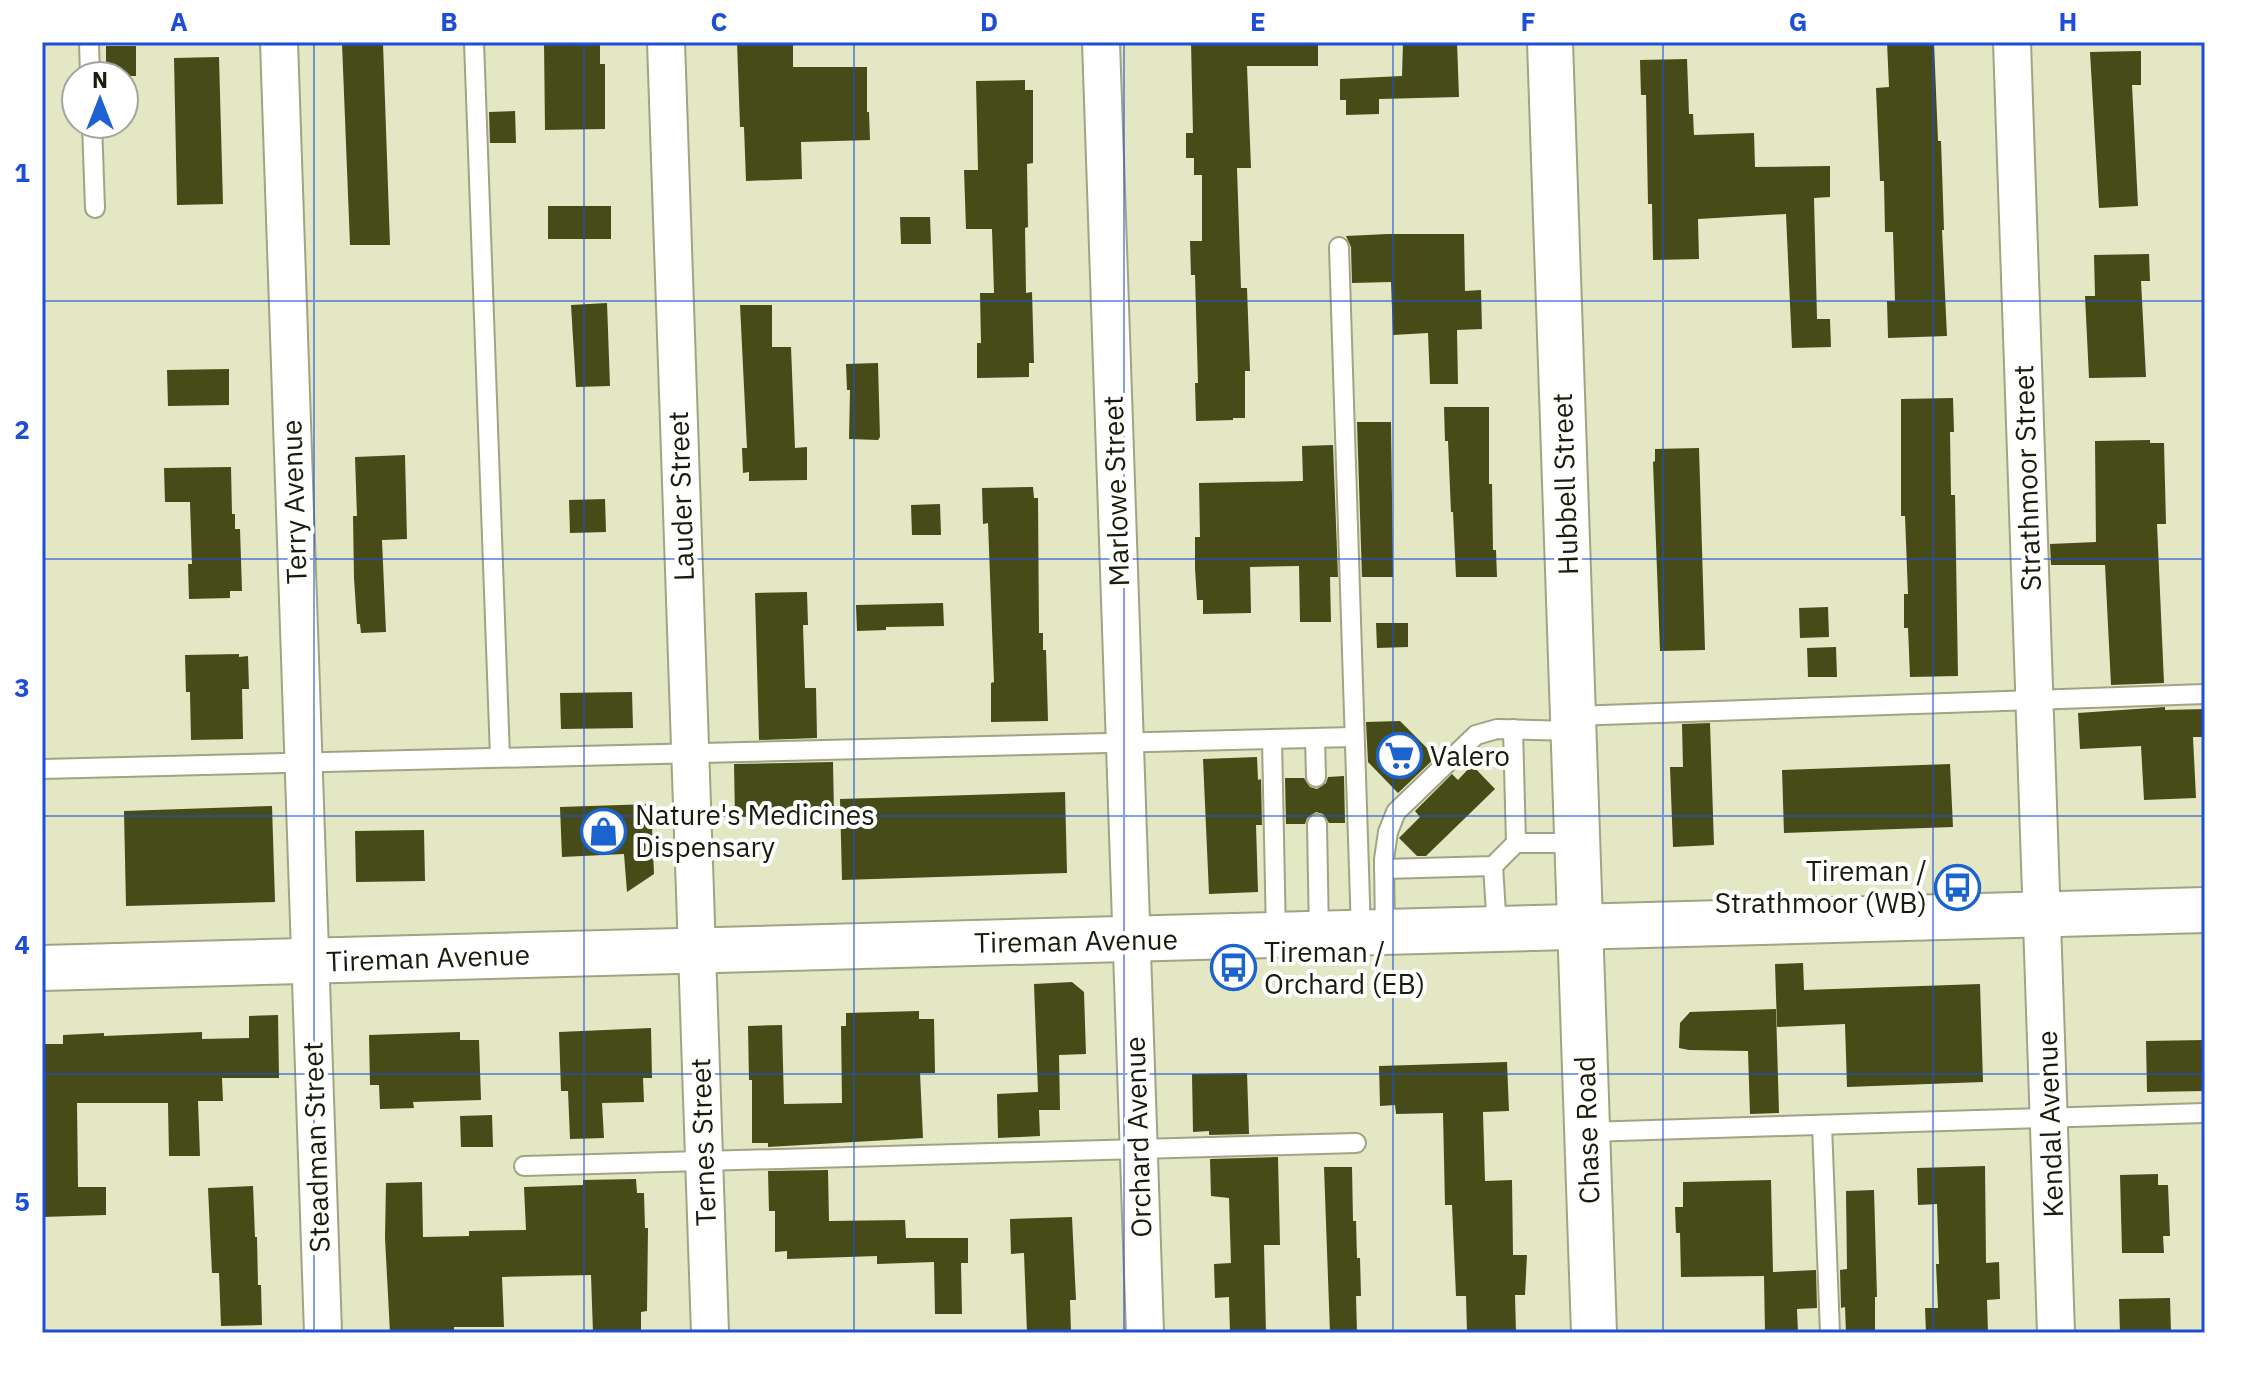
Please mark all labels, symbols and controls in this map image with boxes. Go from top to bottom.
text: A [170,4,188,38]
text: B [440,4,458,38]
text: C [711,4,728,38]
text: D [980,4,998,38]
text: E [1250,4,1266,38]
text: F [1520,4,1536,38]
text: G [1789,4,1807,38]
text: H [2059,4,2077,38]
north arrow [60,60,140,140]
text: N [92,65,108,94]
text: 1 [14,155,30,189]
street label: Strathmoor Street [2004,364,2049,592]
street label: Hubbell Street [1543,392,1586,576]
street label: Marlowe Street [1094,395,1137,587]
street label: Lauder Street [659,410,702,582]
text: 2 [14,412,30,446]
street label: Terry Avenue [272,419,315,585]
text: 3 [14,670,30,704]
supermarket icon: Valero [1375,732,1423,780]
place label: Valero [1430,737,1510,774]
place label: Nature's Medicines Dispensary [635,796,875,865]
shop icon: Nature's Medicines Dispensary [580,807,628,855]
place label: Tireman / Strathmoor (WB) [1715,852,1927,921]
bus stop icon: Tireman / Strathmoor (WB) [1934,863,1982,911]
street label: Tireman Avenue [974,920,1178,961]
text: 4 [14,927,30,961]
place label: Tireman / Orchard (EB) [1264,933,1425,1002]
street label: Tireman Avenue [325,935,531,980]
bus stop icon: Tireman / Orchard (EB) [1209,944,1257,992]
street label: Kendal Avenue [2028,1030,2071,1218]
street label: Orchard Avenue [1115,1036,1160,1238]
street label: Steadman Street [293,1041,338,1253]
street label: Chase Road [1565,1055,1608,1205]
street label: Ternes Street [681,1057,724,1227]
text: 5 [14,1184,30,1218]

